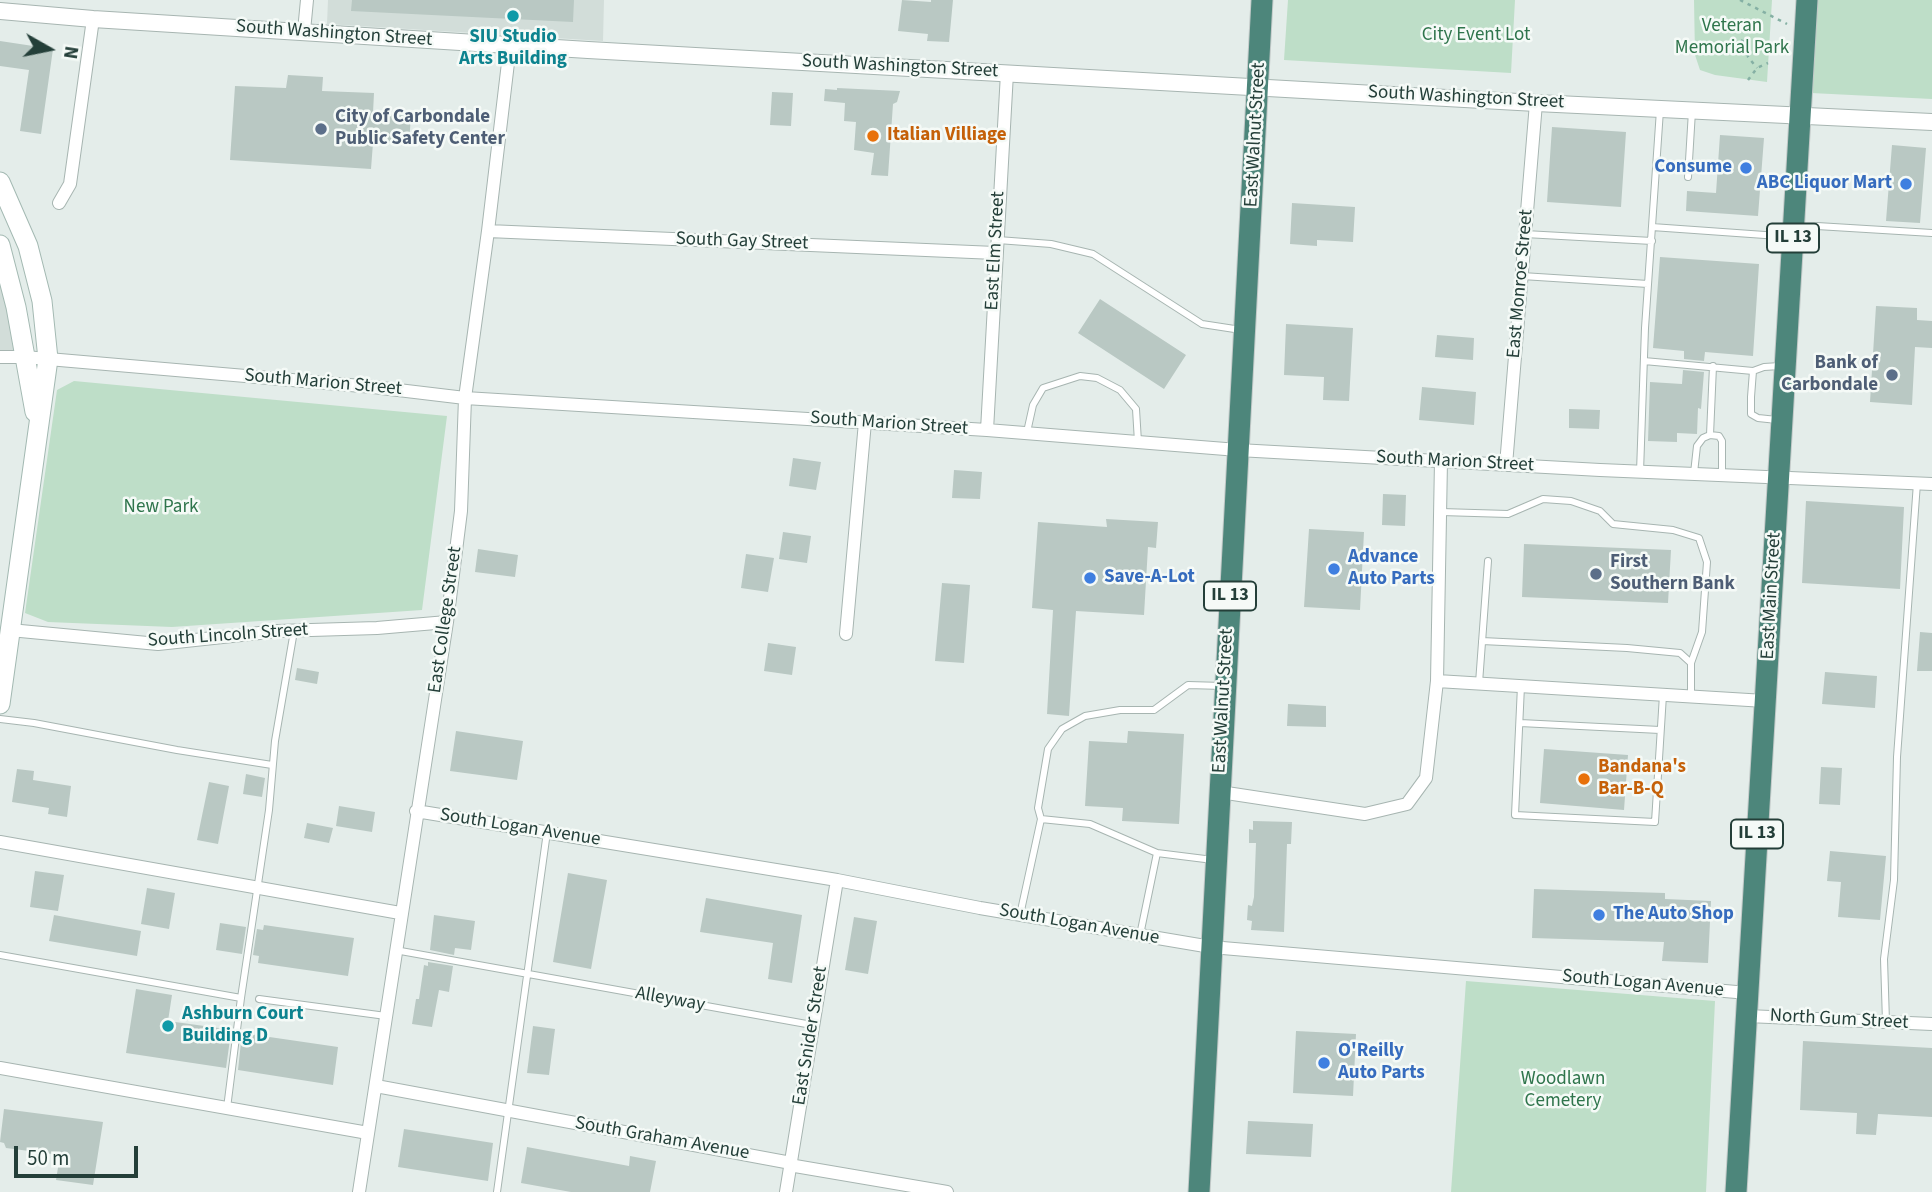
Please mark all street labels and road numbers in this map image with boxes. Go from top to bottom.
street label: South Washington Street [235,16,433,52]
street label: South Washington Street [801,50,999,84]
street label: East Walnut Street [1241,62,1271,208]
street label: South Washington Street [1367,81,1565,115]
street label: East Elm Street [981,191,1011,311]
street label: East Monroe Street [1503,209,1539,359]
road number: IL 13 [1767,224,1819,252]
street label: South Gay Street [675,228,809,256]
street label: South Marion Street [243,365,403,401]
street label: South Marion Street [809,407,969,441]
street label: South Marion Street [1375,446,1535,478]
street label: East Main Street [1757,532,1787,660]
street label: East College Street [424,545,468,695]
road number: IL 13 [1204,582,1256,610]
street label: South Lincoln Street [147,619,309,653]
street label: East Walnut Street [1209,628,1239,774]
street label: South Logan Avenue [438,804,602,852]
road number: IL 13 [1731,820,1783,848]
street label: South Logan Avenue [997,900,1161,950]
street label: East Snider Street [789,965,833,1107]
street label: South Logan Avenue [1561,966,1725,1002]
street label: Alleyway [633,983,707,1017]
street label: North Gum Street [1769,1005,1909,1035]
street label: South Graham Avenue [573,1112,751,1166]

